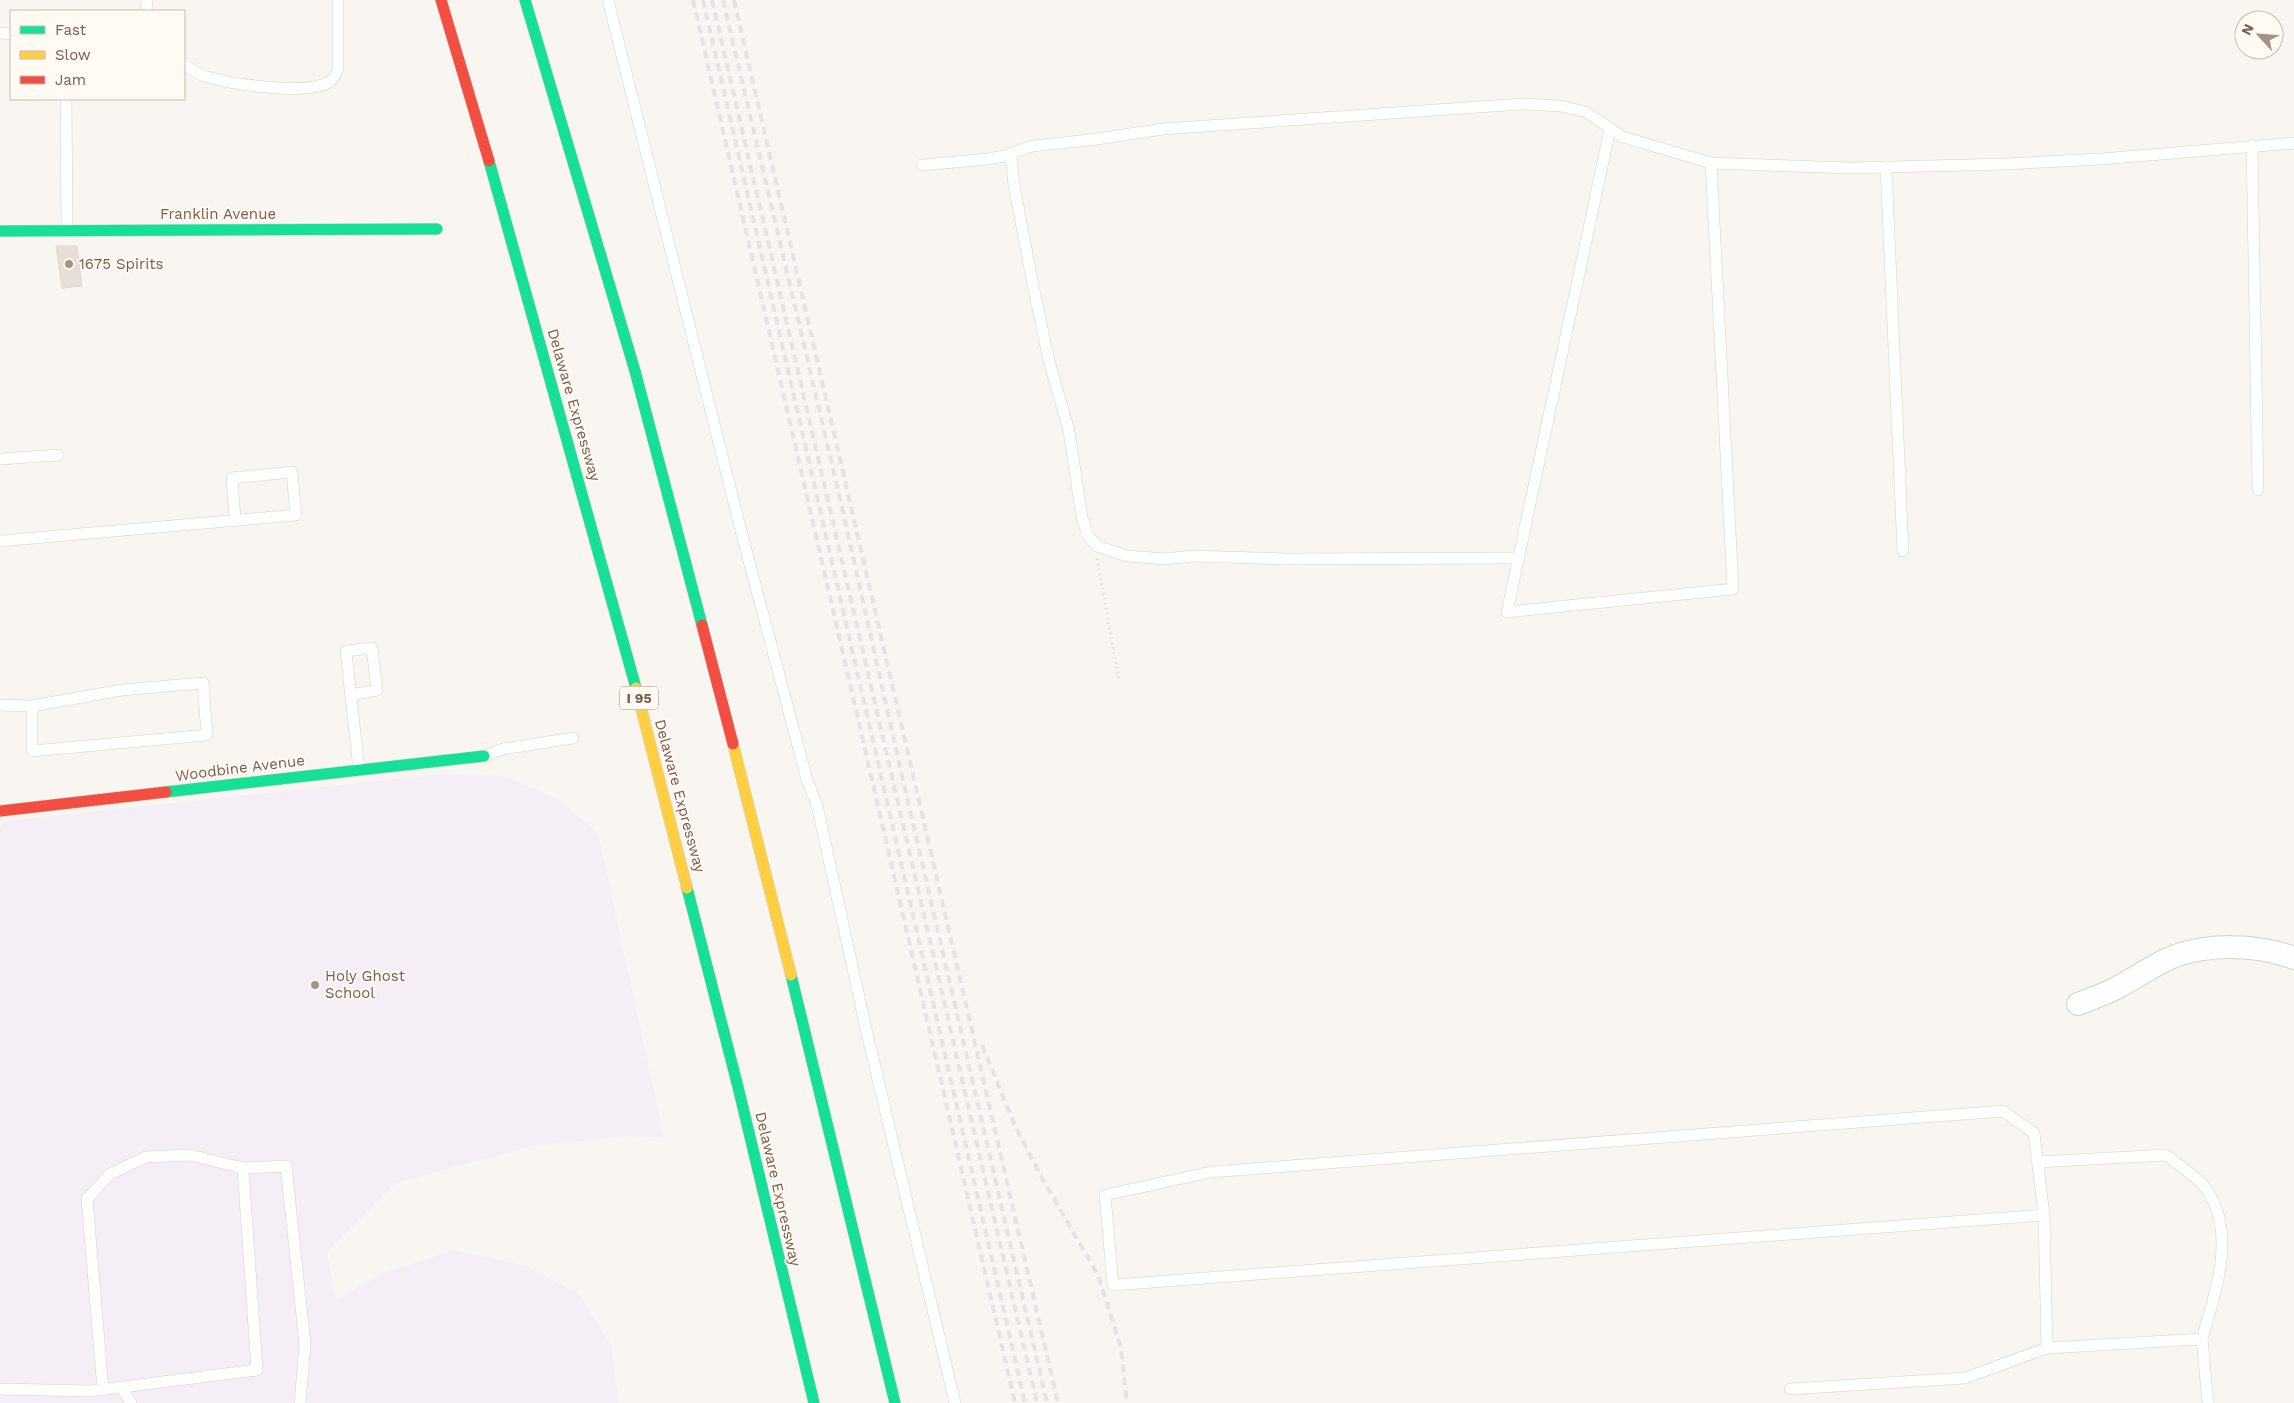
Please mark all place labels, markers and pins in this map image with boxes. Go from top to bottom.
place label: 1675 Spirits [79,255,163,273]
marker: 1675 Spirits [63,258,75,270]
place label: Holy Ghost School [325,967,406,1002]
marker: Holy Ghost School [309,979,321,991]

